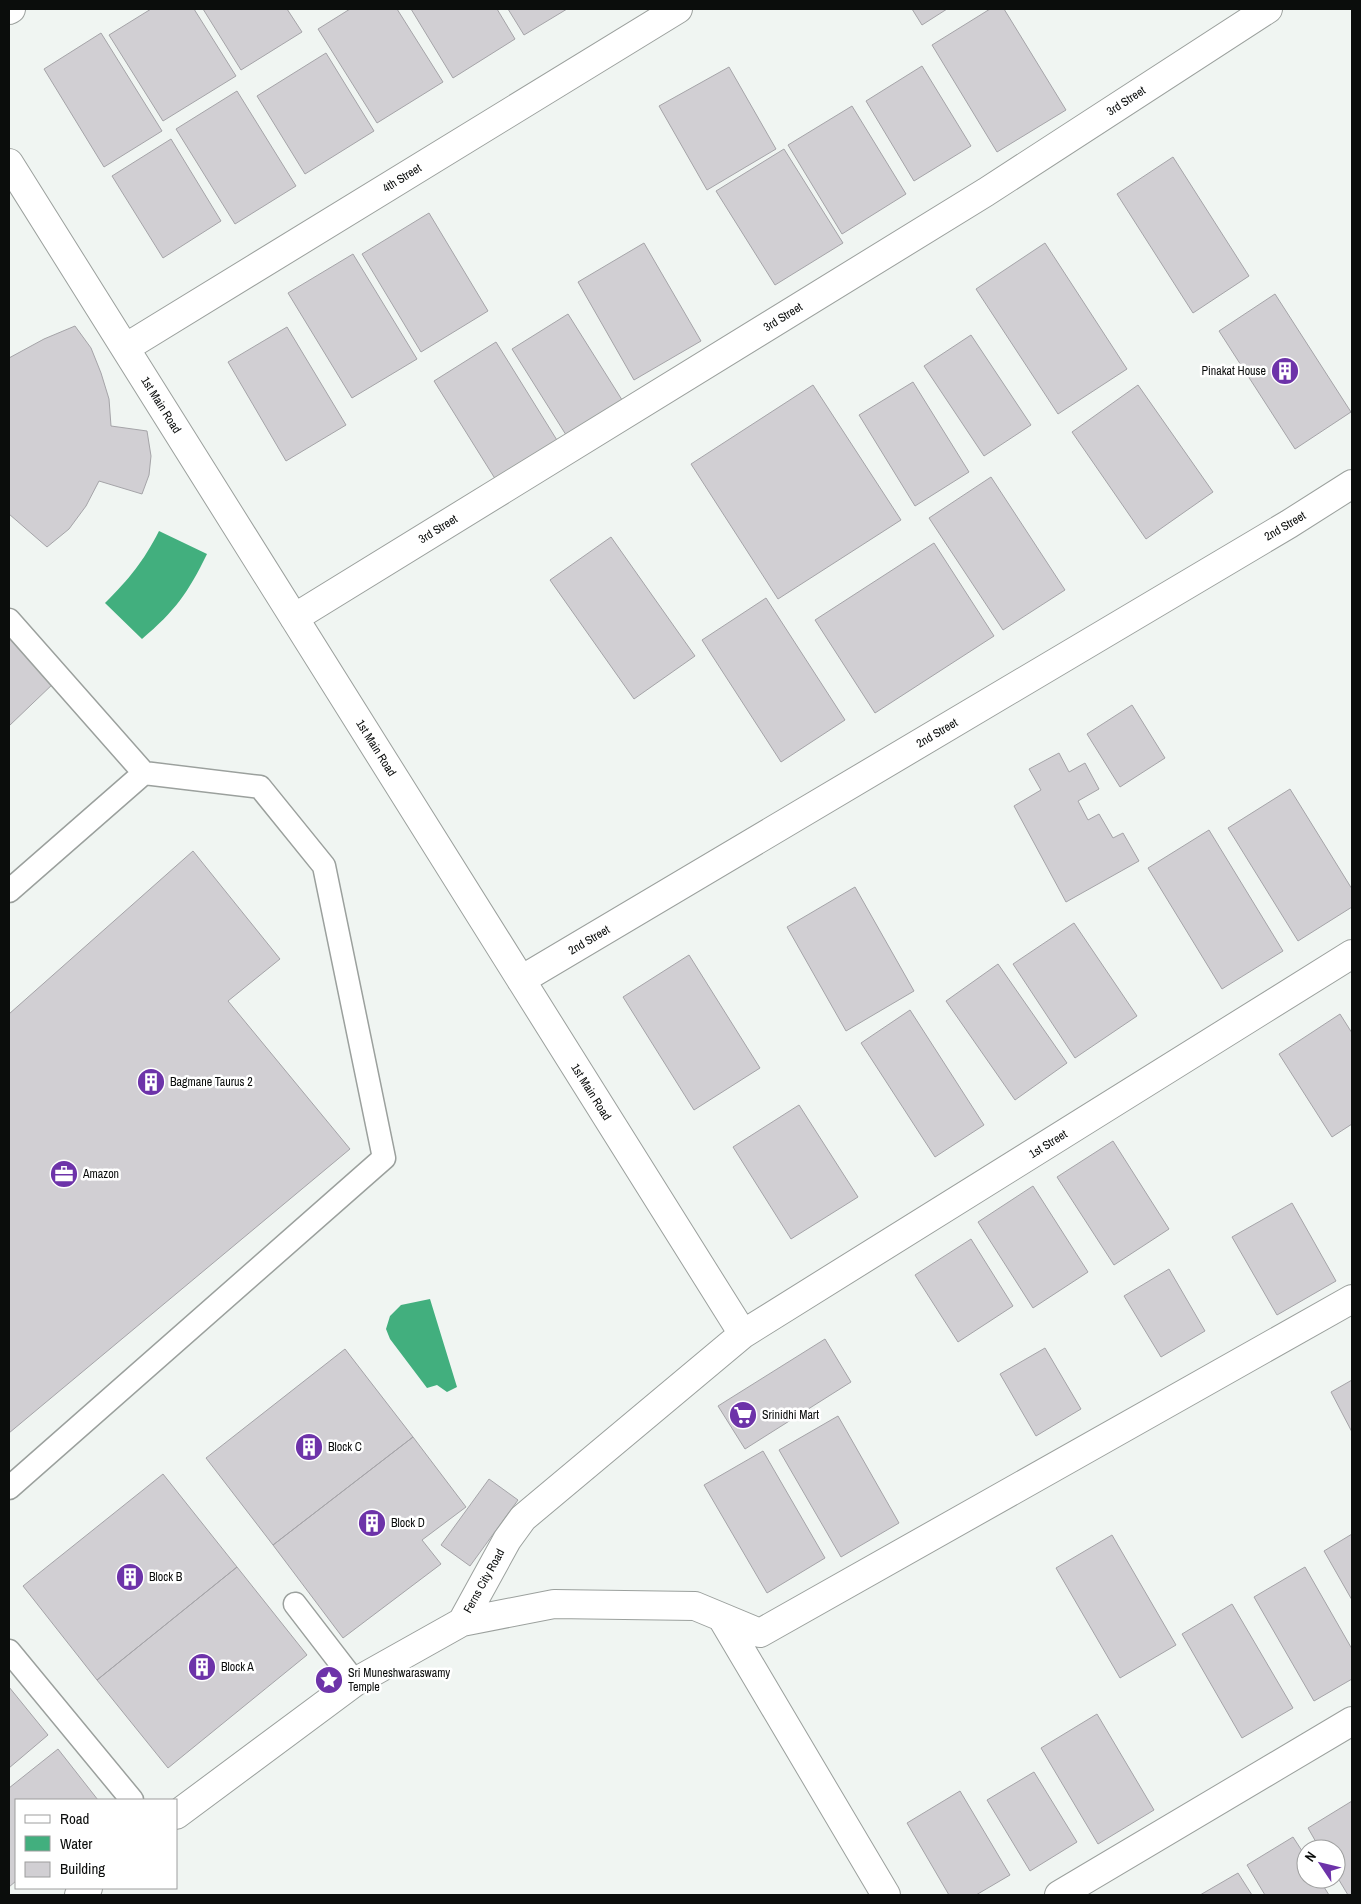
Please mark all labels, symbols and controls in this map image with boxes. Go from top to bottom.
street label: 3rd Street [1104,82,1149,119]
street label: 4th Street [380,160,425,196]
street label: 3rd Street [760,299,806,335]
building icon: Pinakat House [1270,356,1300,386]
place label: Pinakat House [1201,363,1266,379]
street label: 1st Main Road [137,374,185,436]
street label: 2nd Street [1261,507,1309,545]
street label: 3rd Street [415,511,461,547]
street label: 2nd Street [913,714,961,752]
street label: 1st Main Road [352,717,400,779]
street label: 2nd Street [565,921,613,959]
street label: 1st Main Road [567,1061,615,1123]
building icon: Bagmane Taurus 2 [136,1067,166,1097]
place label: Bagmane Taurus 2 [170,1074,253,1090]
street label: 1st Street [1026,1126,1070,1162]
office icon: Amazon [49,1159,79,1189]
place label: Amazon [82,1166,119,1182]
supermarket icon: Srinidhi Mart [728,1400,758,1430]
place label: Srinidhi Mart [762,1407,819,1423]
building icon: Block C [294,1432,324,1462]
place label: Block C [328,1439,362,1455]
building icon: Block D [357,1508,387,1538]
place label: Block D [391,1515,425,1531]
street label: Ferns City Road [460,1546,508,1616]
building icon: Block B [115,1562,145,1592]
place label: Block B [149,1569,183,1585]
building icon: Block A [187,1652,217,1682]
place label: Block A [221,1659,254,1675]
place icon: Sri Muneshwaraswamy Temple [314,1665,344,1695]
place label: Sri Muneshwaraswamy Temple [348,1665,450,1695]
legend [15,1799,178,1889]
text: Road [60,1808,89,1829]
text: Water [60,1833,92,1854]
north arrow [1296,1839,1346,1889]
text: N [1301,1848,1320,1865]
text: Building [60,1858,105,1879]

